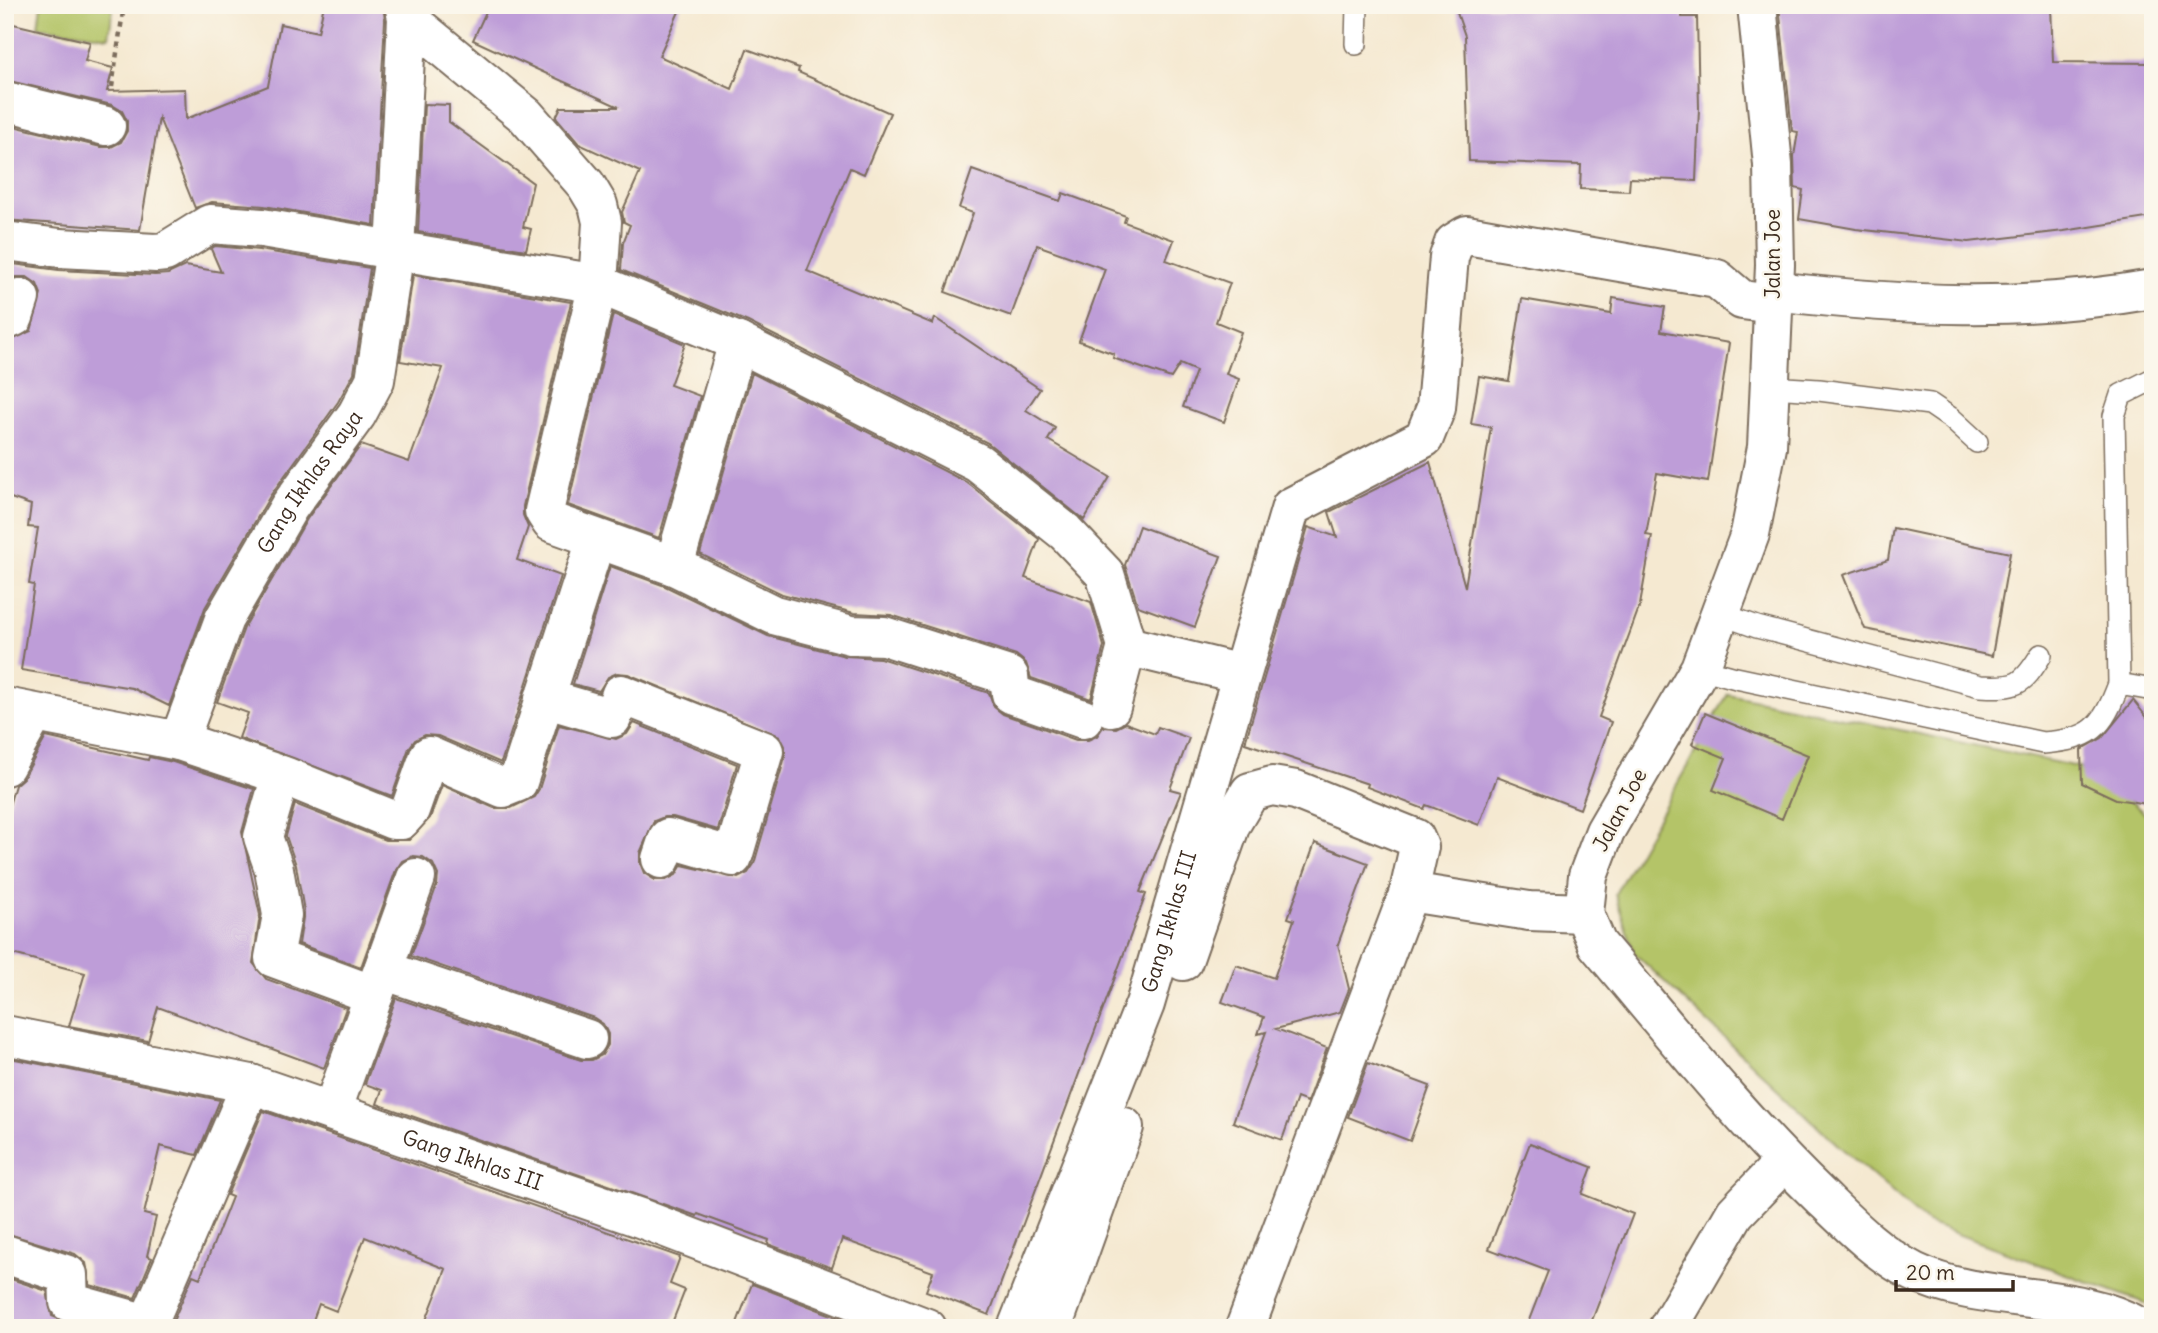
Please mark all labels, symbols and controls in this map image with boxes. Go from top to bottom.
street label: Jalan Joe [1759,209,1786,299]
street label: Gang Ikhlas Raya [251,405,368,559]
street label: Jalan Joe [1586,764,1653,856]
street label: Gang Ikhlas III [1135,847,1202,996]
street label: Gang Ikhlas III [399,1123,546,1196]
scale bar [1896,1249,2013,1293]
text: 20 m [1906,1259,1955,1286]

